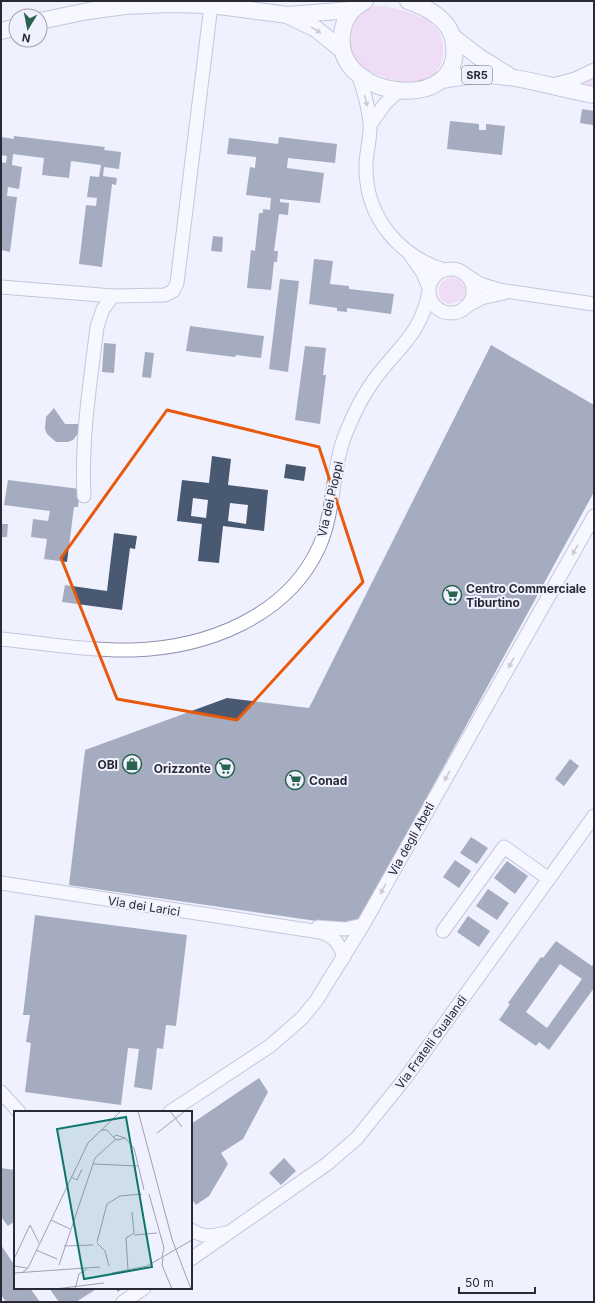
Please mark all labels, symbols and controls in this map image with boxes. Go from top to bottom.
north arrow [8,8,48,48]
one-way arrow [311,26,322,34]
text: N [21,30,32,45]
road number: SR5 [462,66,492,84]
one-way arrow [363,95,369,107]
street label: Via dei Pioppi [314,460,346,538]
one-way arrow [571,544,578,556]
place label: Centro Commerciale Tiburtino [466,581,586,610]
supermarket icon: Centro Commerciale Tiburtino [441,584,463,606]
one-way arrow [507,657,514,669]
shop icon: OBI [121,753,143,775]
place label: OBI [97,757,118,772]
supermarket icon: Orizzonte [214,757,236,779]
place label: Orizzonte [154,761,211,776]
supermarket icon: Conad [284,769,306,791]
one-way arrow [443,770,450,782]
place label: Conad [309,773,347,788]
street label: Via degli Abeti [385,800,437,878]
one-way arrow [379,883,386,895]
street label: Via dei Larici [107,893,181,919]
street label: Via Fratelli Gualandi [392,992,470,1092]
inset map [14,1111,192,1289]
scale bar [459,1269,535,1295]
text: 50 m [465,1275,494,1290]

